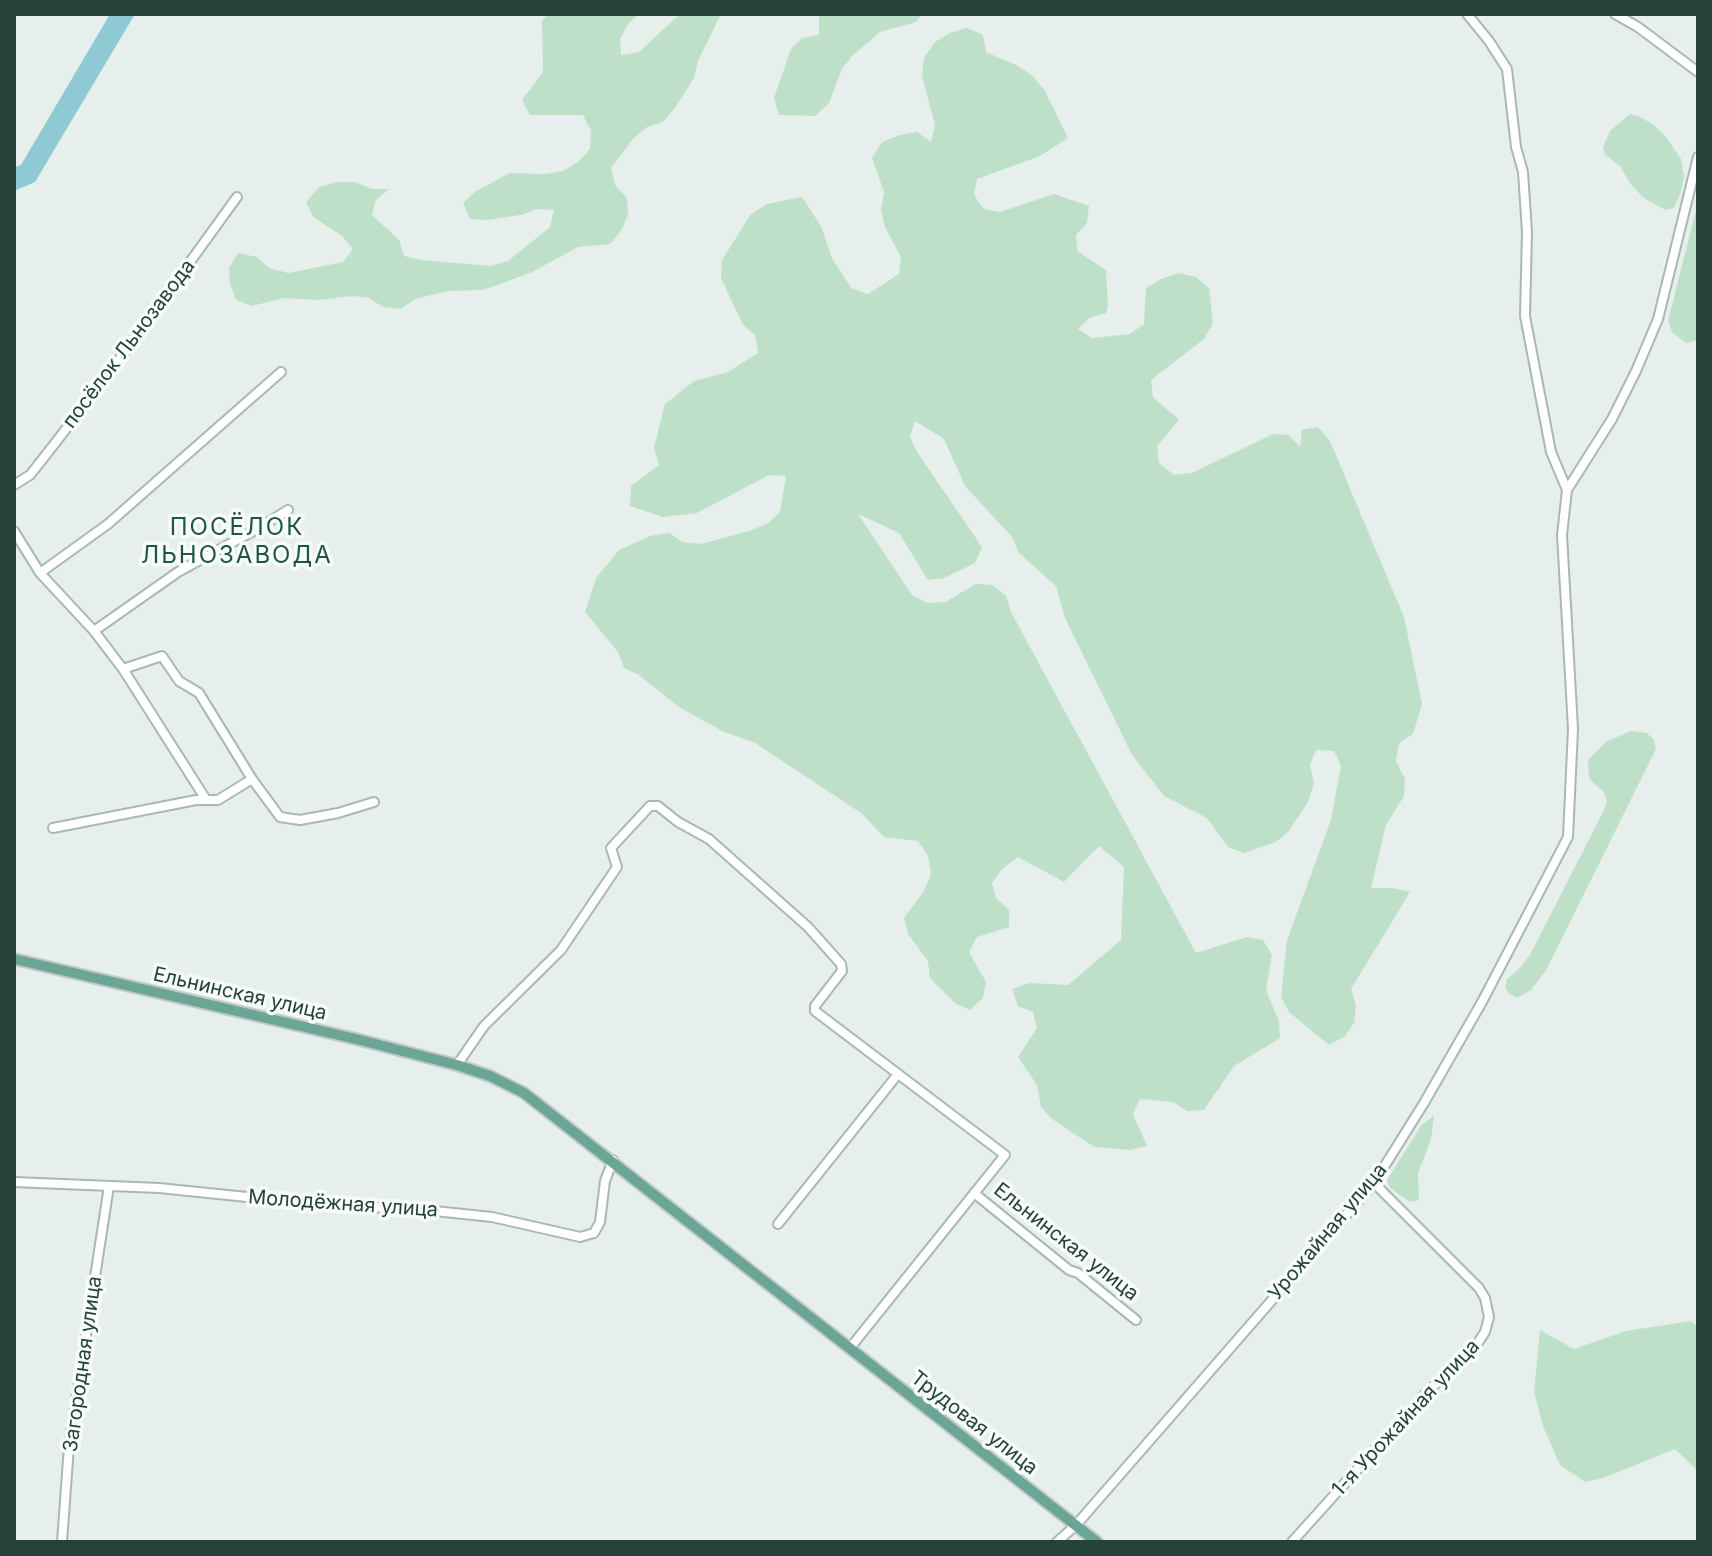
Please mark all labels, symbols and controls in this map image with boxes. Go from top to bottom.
street label: посёлок Льнозавода [58,255,200,433]
district label: ПОСЁЛОК ЛЬНОЗАВОДА [141,514,333,570]
street label: Ельнинская улица [151,962,329,1026]
street label: Урожайная улица [1264,1159,1392,1305]
street label: Ельнинская улица [989,1178,1143,1306]
street label: Молодёжная улица [247,1185,439,1223]
street label: Загородная улица [59,1275,107,1453]
street label: 1-я Урожайная улица [1327,1335,1485,1501]
street label: Трудовая улица [906,1366,1042,1480]

